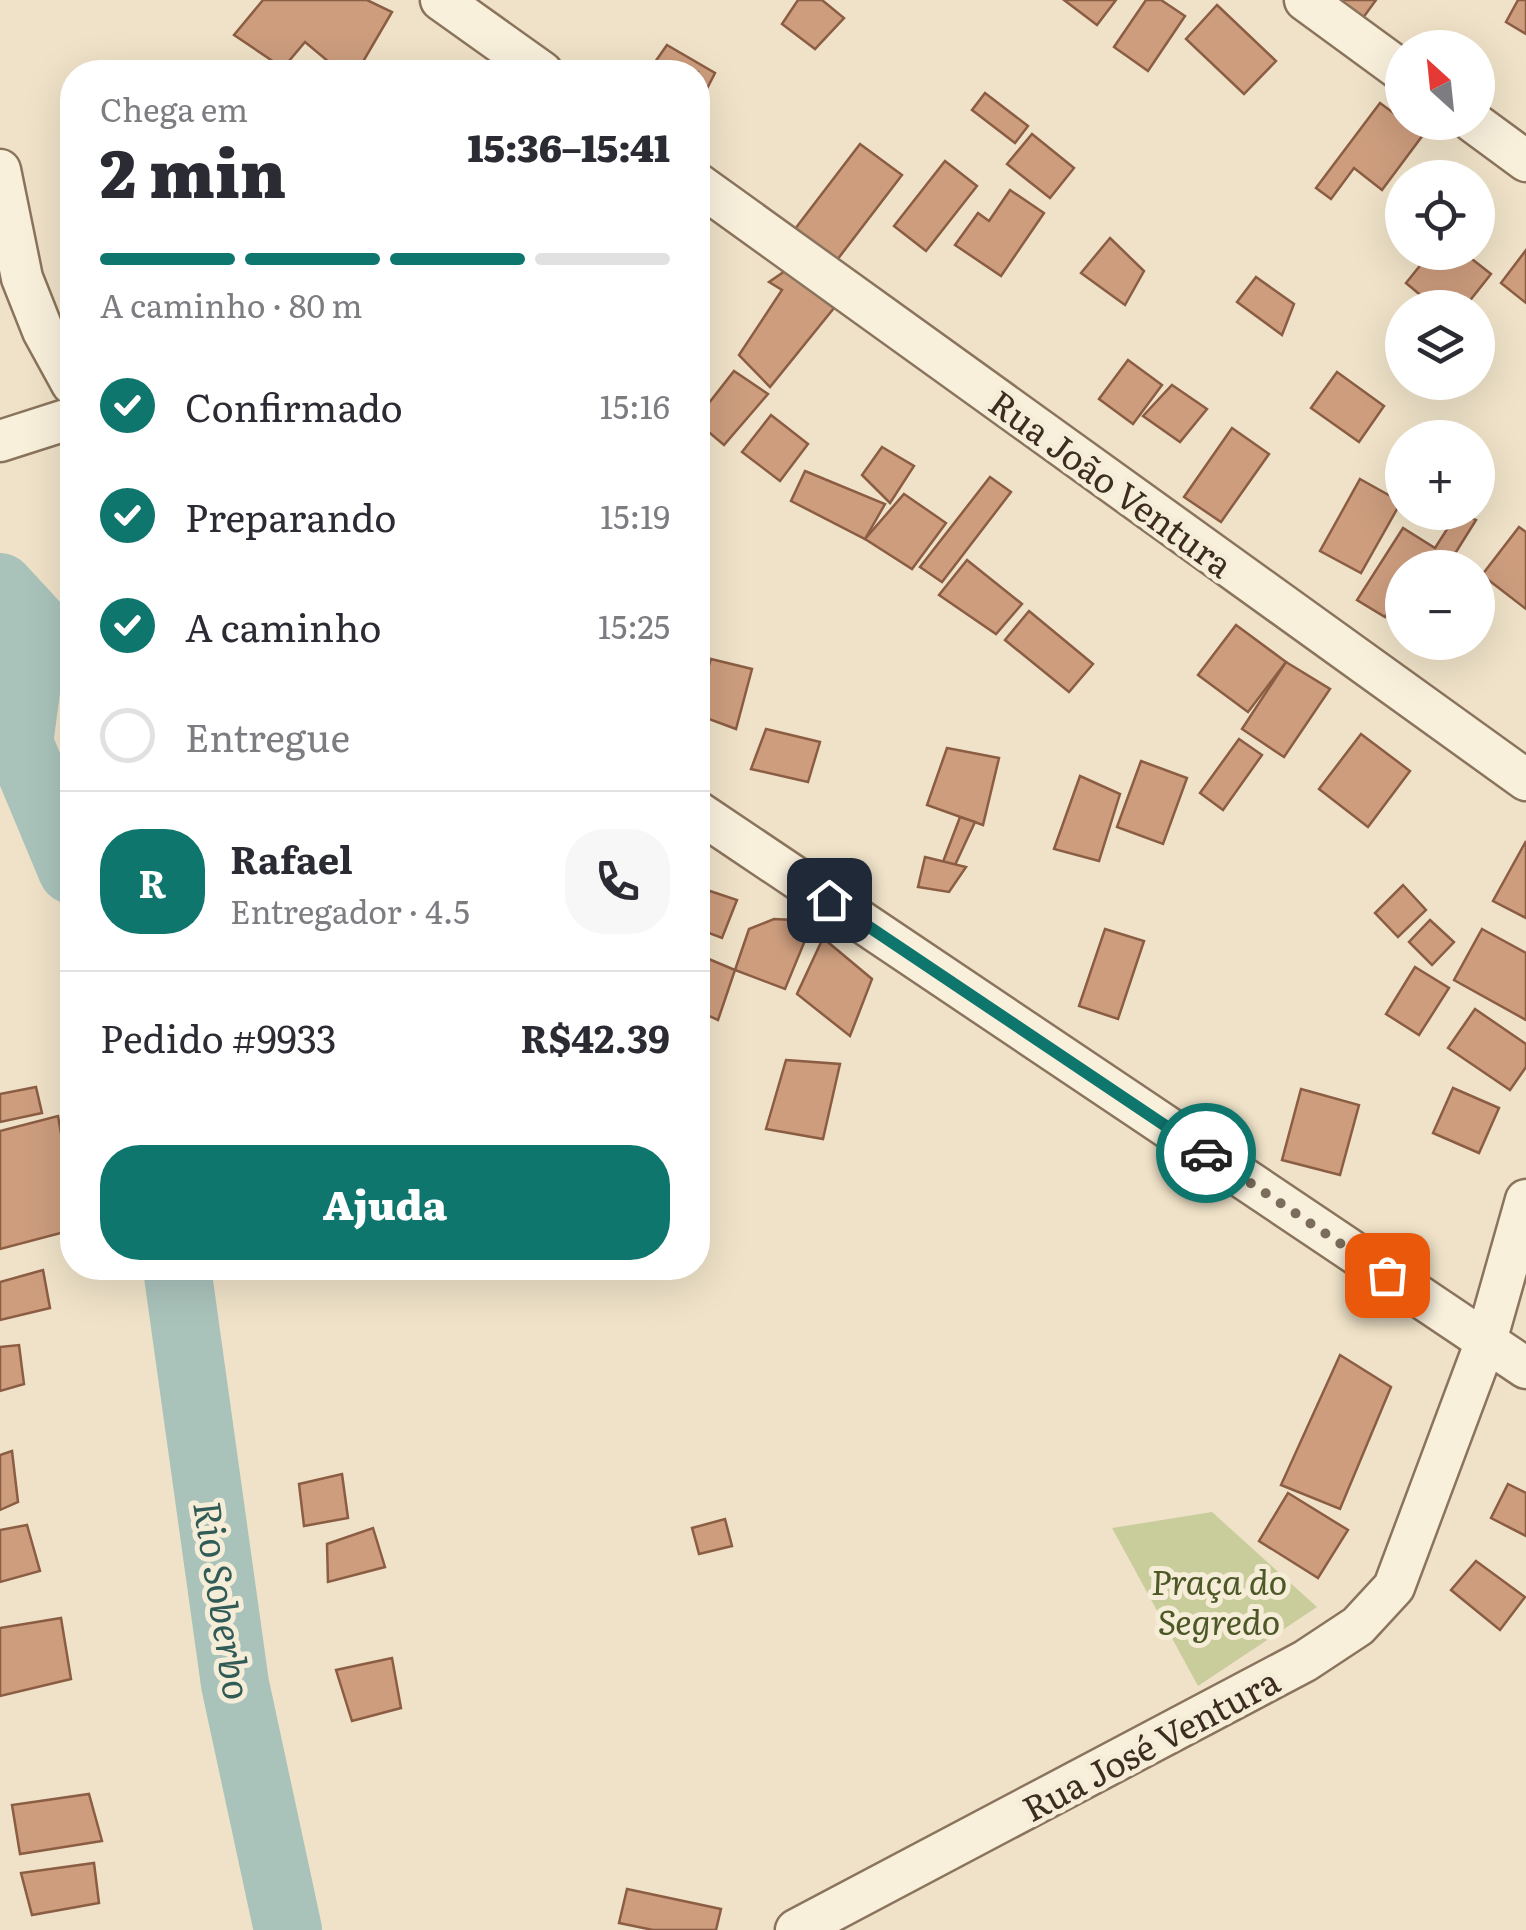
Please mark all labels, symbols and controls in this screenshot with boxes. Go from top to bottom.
north arrow [1385,30,1495,140]
map controls [1385,30,1495,660]
text: Chega em [100,84,248,132]
text: 15:36–15:41 [468,117,670,174]
text: 2 min [100,121,286,218]
button: locate [1385,160,1495,270]
text: A caminho · 80 m [100,280,362,328]
button: layers [1385,290,1495,400]
street label: Rua João Ventura [979,376,1245,588]
text: Confirmado [185,377,403,434]
icon: check [100,378,155,433]
text: 15:16 [600,381,670,429]
button: + [1385,420,1495,530]
text: Preparando [185,487,397,544]
icon: check [100,488,155,543]
text: 15:19 [600,491,670,539]
button: − [1385,550,1495,660]
text: A caminho [185,597,381,654]
icon: check [100,598,155,653]
text: 15:25 [598,601,670,649]
text: Entregue [185,707,350,764]
text: Rafael [230,829,353,886]
button: phone [565,829,670,934]
text: R [138,853,167,910]
pin [787,858,872,943]
icon: home [802,873,857,928]
text: Entregador · 4.5 [230,886,470,934]
text: Pedido #9933 [100,1008,337,1065]
text: R$42.39 [520,1008,670,1065]
courier [1156,1103,1256,1203]
icon: car [1179,1126,1234,1181]
button: Ajuda [100,1145,670,1260]
pin [1345,1233,1430,1318]
icon: bag [1360,1248,1415,1303]
water label: Rio Soberbo [181,1496,269,1704]
park label: Praça do Segredo [1151,1554,1287,1646]
street label: Rua José Ventura [1012,1653,1288,1833]

